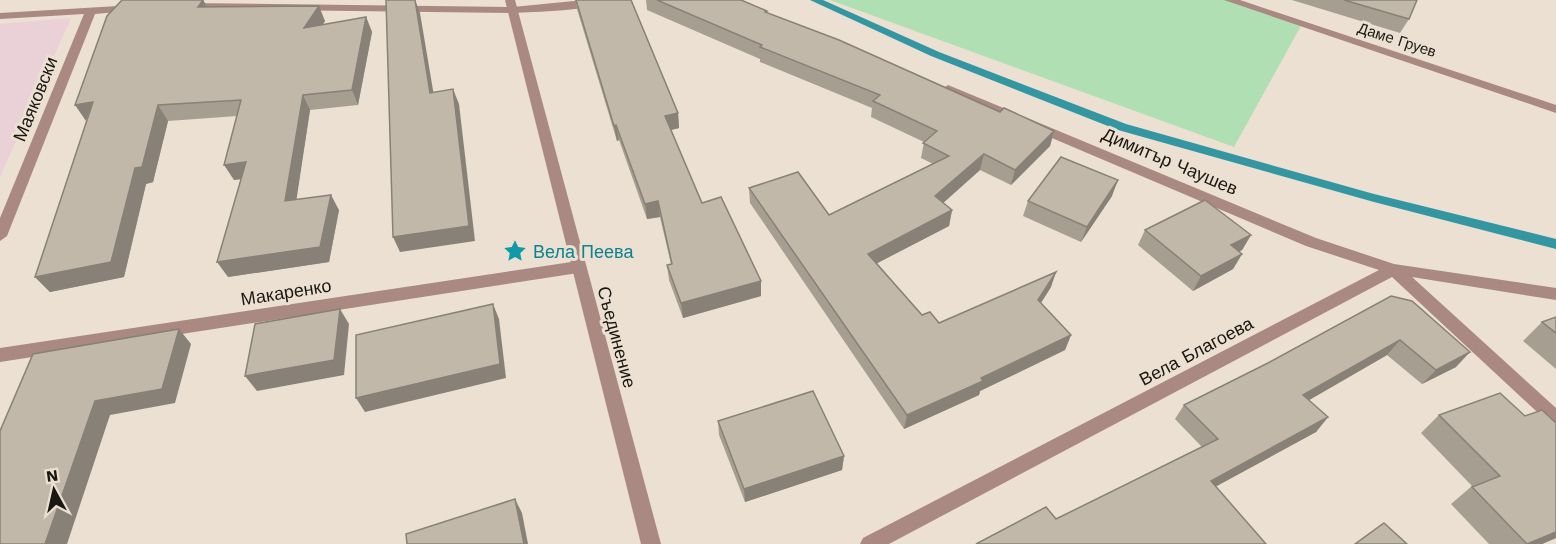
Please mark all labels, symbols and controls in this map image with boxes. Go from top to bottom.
street label: Даме Груев [1356,19,1438,61]
street label: Маяковски [9,54,61,144]
street label: Димитър Чаушев [1099,123,1241,199]
place icon: Вела Пеева [502,238,528,264]
place label: Вела Пеева [533,241,634,262]
street label: Макаренко [239,274,333,310]
street label: Съединение [593,284,641,390]
street label: Вела Благоева [1136,312,1257,390]
north arrow [24,460,84,520]
text: N [45,465,59,486]

